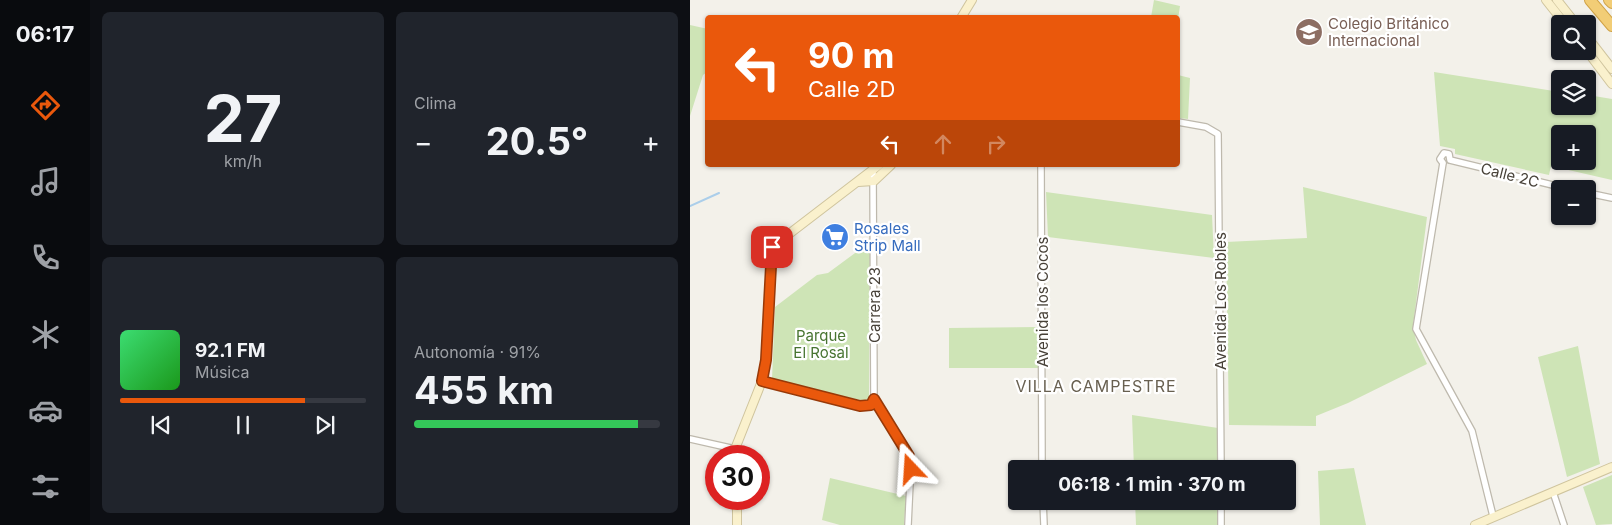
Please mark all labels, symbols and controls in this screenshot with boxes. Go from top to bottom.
place label: Colegio Británico Internacional [1328,14,1449,50]
map controls [1551,15,1596,225]
button: search [1551,15,1596,60]
school or university icon: Colegio Británico Internacional [1294,17,1324,47]
text: 06:17 [16,21,74,47]
text: 90 m [808,34,895,76]
icon: left [725,35,790,100]
button: layers [1551,70,1596,115]
text: Calle 2D [808,76,895,102]
text: 27 [204,79,282,158]
icon: directions [28,88,63,123]
text: Clima [414,93,456,113]
text: 20.5° [486,118,588,164]
text: − [414,125,433,159]
text: + [641,125,660,159]
button: + [1551,125,1596,170]
icon: left [876,130,904,158]
icon: ahead [929,130,957,158]
icon: right [982,130,1010,158]
text: km/h [224,151,262,171]
street label: Calle 2C [1479,159,1541,191]
icon: music [28,164,63,199]
button: − [1551,180,1596,225]
place label: Rosales Strip Mall [854,219,921,255]
supermarket icon: Rosales Strip Mall [820,222,850,252]
pin [751,226,793,268]
street label: Avenida Los Robles [1211,232,1230,370]
icon: arrive [758,233,786,261]
street label: Avenida los Cocos [1033,237,1052,367]
icon: phone [28,240,63,275]
street label: Carrera 23 [865,267,884,343]
icon: climate [28,317,63,352]
park label: Parque El Rosal [793,326,849,362]
text: 92.1 FM [195,339,265,362]
text: Autonomía · 91% [414,342,541,362]
text: Música [195,362,250,382]
text: 455 km [414,367,554,413]
district label: VILLA CAMPESTRE [1015,376,1177,396]
icon: car [28,393,63,428]
icon: previous [147,411,175,439]
icon: pause [229,411,257,439]
icon: next [311,411,339,439]
position arrow [884,442,936,494]
speed limit sign: 30 [705,445,770,510]
icon: filters [28,469,63,504]
text: 06:18 · 1 min · 370 m [1058,473,1246,496]

